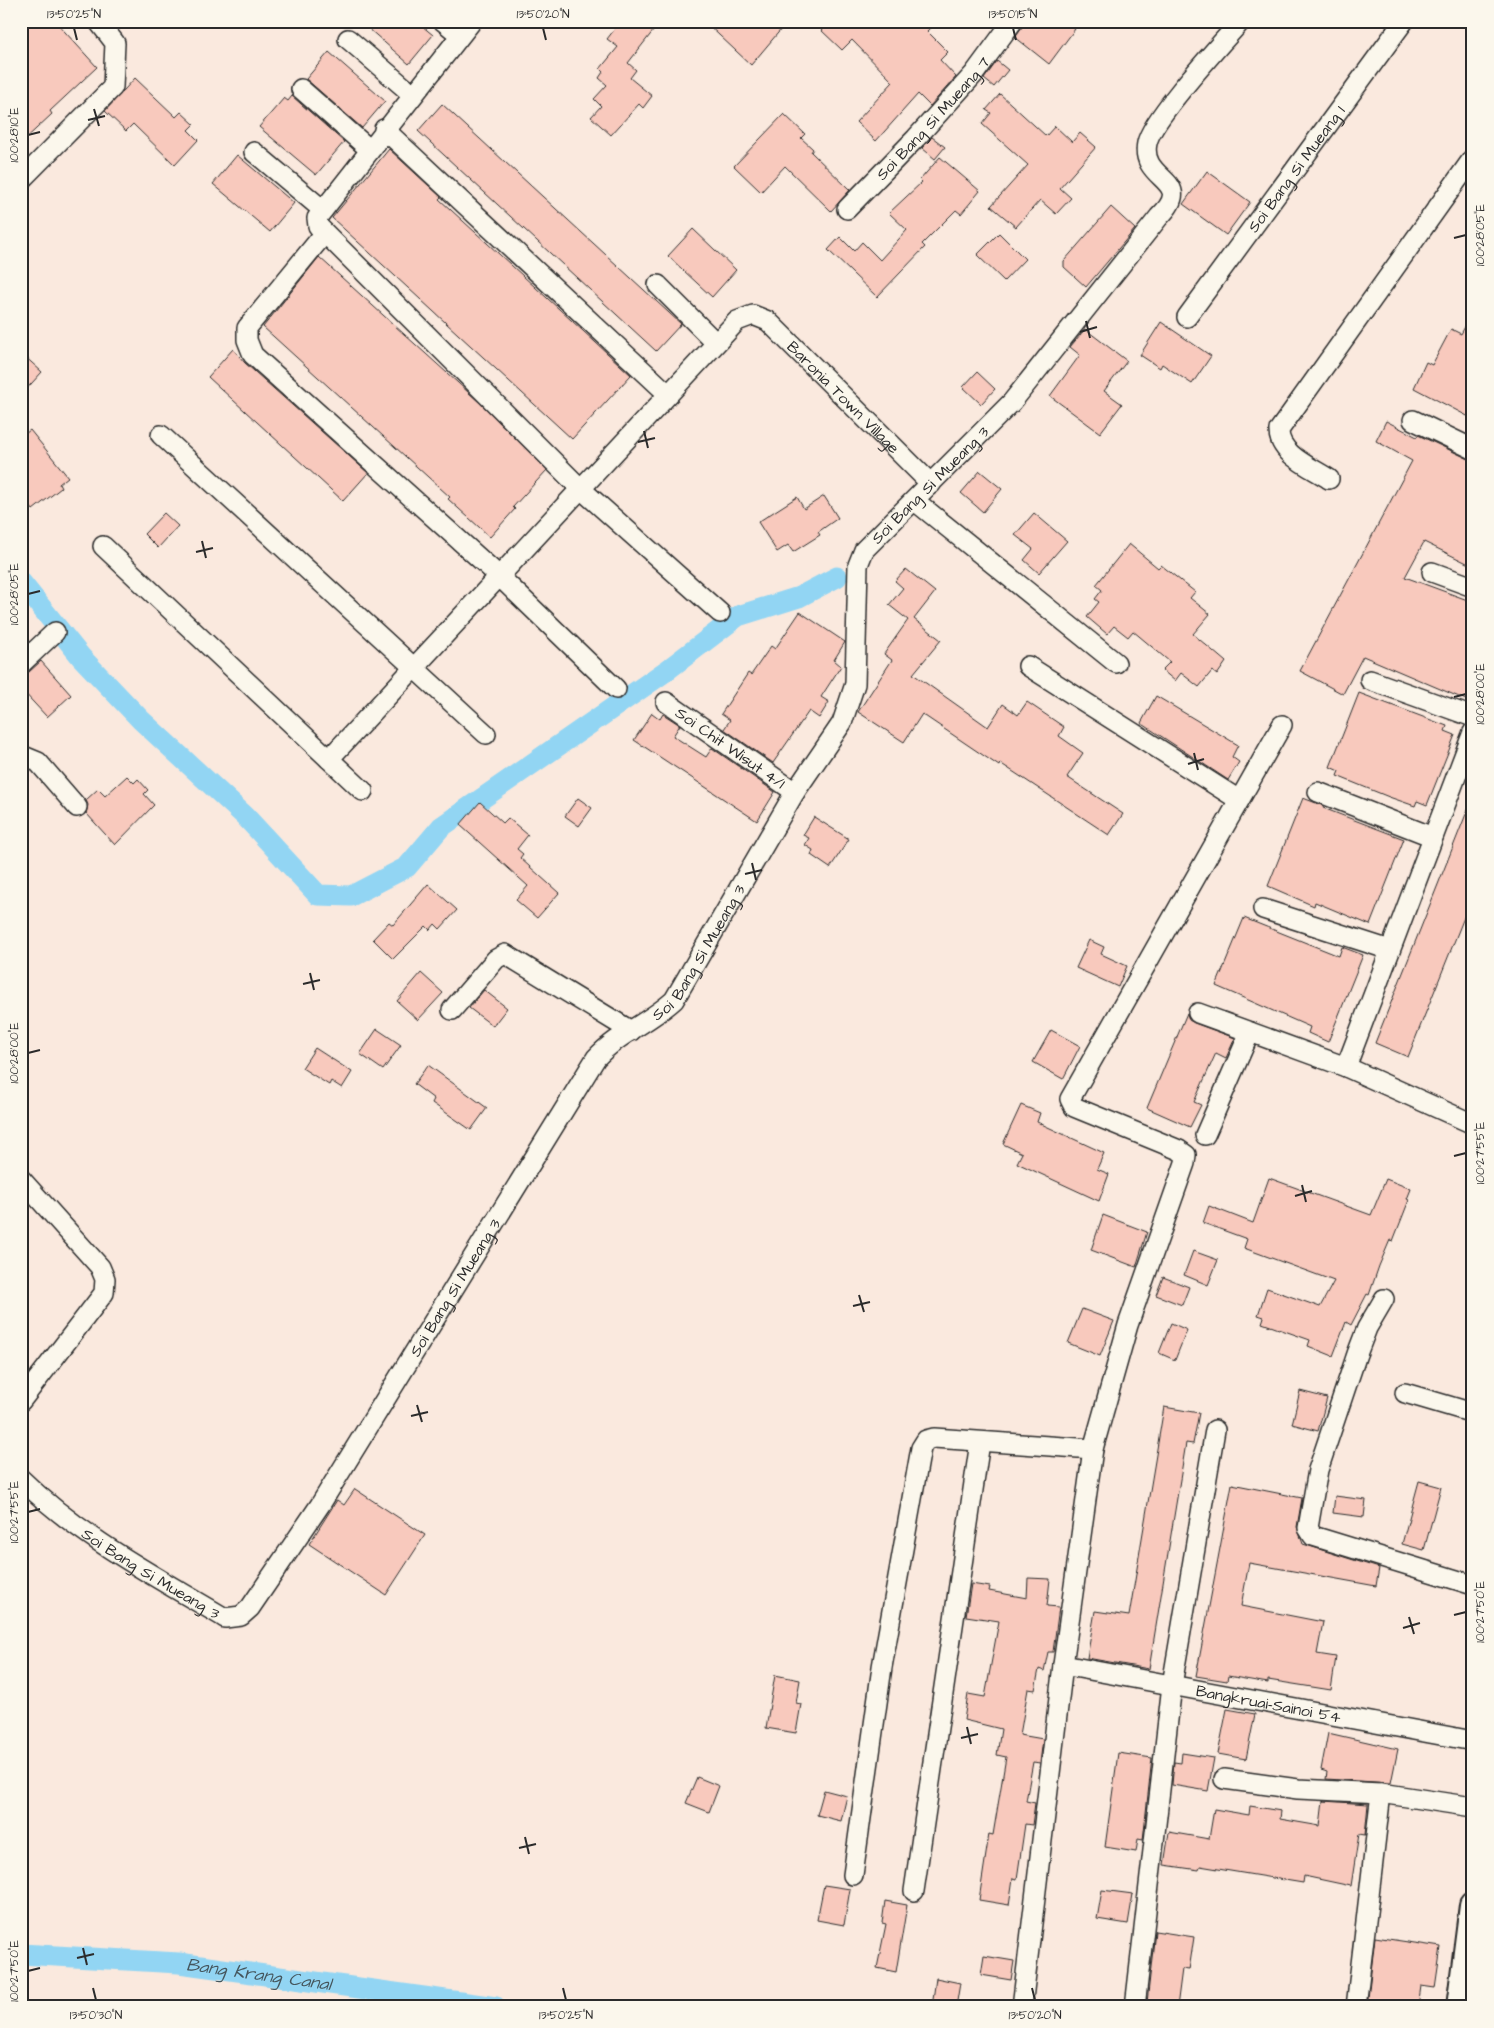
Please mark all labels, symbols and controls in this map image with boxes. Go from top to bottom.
text: 13°50'25"N [47,6,101,23]
text: 13°50'20"N [516,6,570,23]
text: 13°50'15"N [989,6,1038,23]
street label: Soi Bang Si Mueang 7 [871,52,995,185]
street label: Soi Bang Si Mueang 1 [1243,101,1350,237]
text: 100°28'10"E [6,108,23,162]
text: 100°28'05"E [1472,204,1489,266]
street label: Baronia Town Village [782,336,905,459]
street label: Soi Bang Si Mueang 3 [866,421,994,549]
text: 100°28'05"E [6,563,23,625]
text: 100°28'00"E [1472,664,1489,724]
street label: Soi Chit Wisut 4/1 [671,702,790,794]
street label: Soi Bang Si Mueang 3 [648,881,751,1026]
text: 100°28'00"E [6,1023,23,1083]
text: 100°27'55"E [1472,1122,1489,1184]
street label: Soi Bang Si Mueang 3 [404,1215,506,1361]
text: 100°27'55"E [6,1481,23,1543]
street label: Soi Bang Si Mueang 3 [77,1523,224,1625]
text: 100°27'50"E [1472,1581,1489,1643]
street label: Bangkruai-Sainoi 54 [1194,1680,1343,1728]
text: 100°27'50"E [6,1940,23,2002]
water label: Bang Krang Canal [185,1952,335,1997]
text: 13°50'30"N [70,2007,123,2024]
text: 13°50'25"N [539,2007,593,2024]
text: 13°50'20"N [1008,2007,1062,2024]

